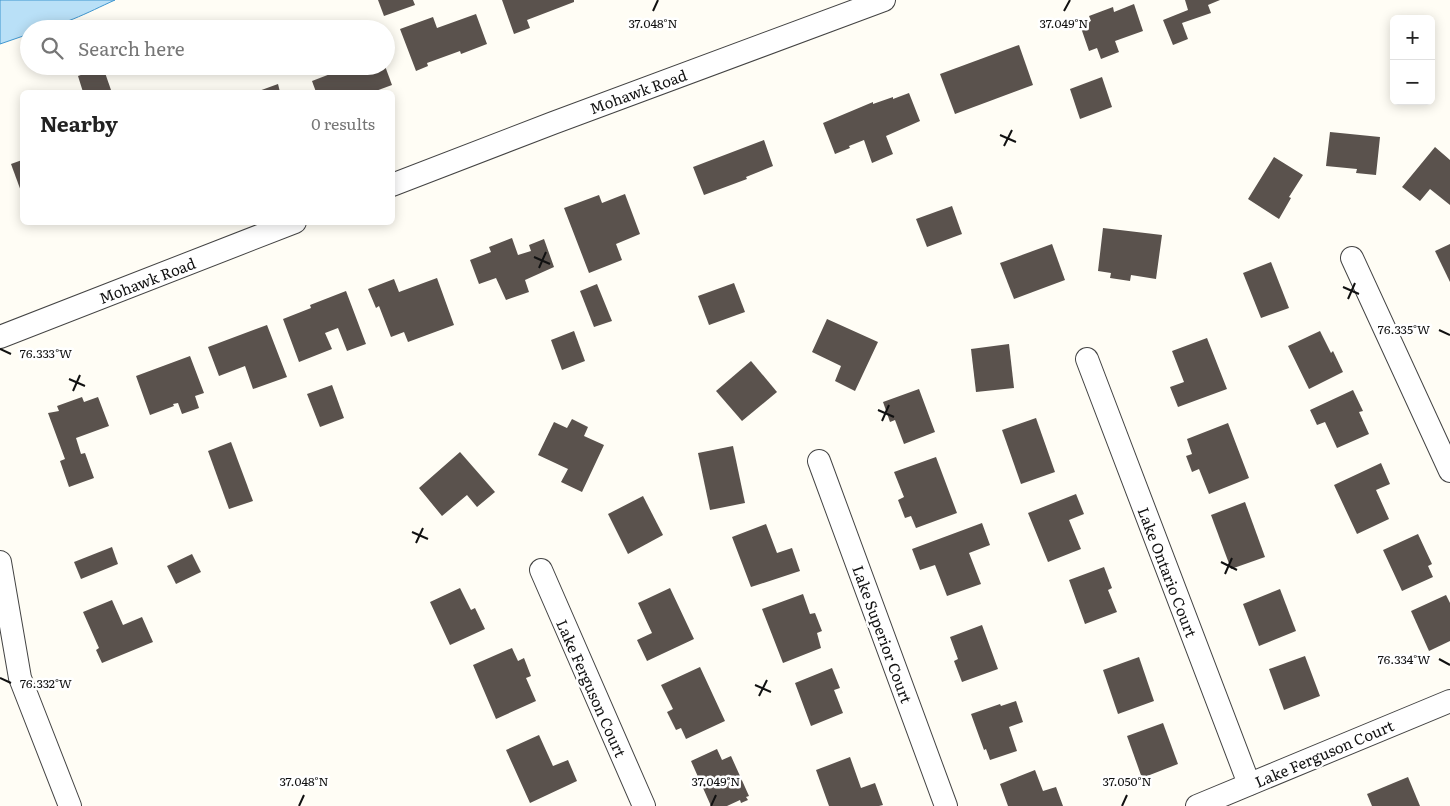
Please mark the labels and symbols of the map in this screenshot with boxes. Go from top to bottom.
text: 37.048°N [628,14,678,32]
text: 37.049°N [1040,14,1088,32]
street label: Mohawk Road [586,63,690,119]
street label: Mohawk Road [95,251,199,309]
text: 76.335°W [1378,320,1430,338]
text: 76.333°W [20,344,72,362]
street label: Lake Ontario Court [1133,504,1203,640]
street label: Lake Superior Court [847,562,919,706]
street label: Lake Ferguson Court [551,615,633,761]
text: 76.334°W [1378,650,1430,668]
text: 76.332°W [20,674,72,692]
street label: Lake Ferguson Court [1251,713,1397,793]
text: 37.048°N [279,772,329,790]
text: 37.049°N [692,772,740,790]
text: 37.050°N [1103,772,1151,790]

